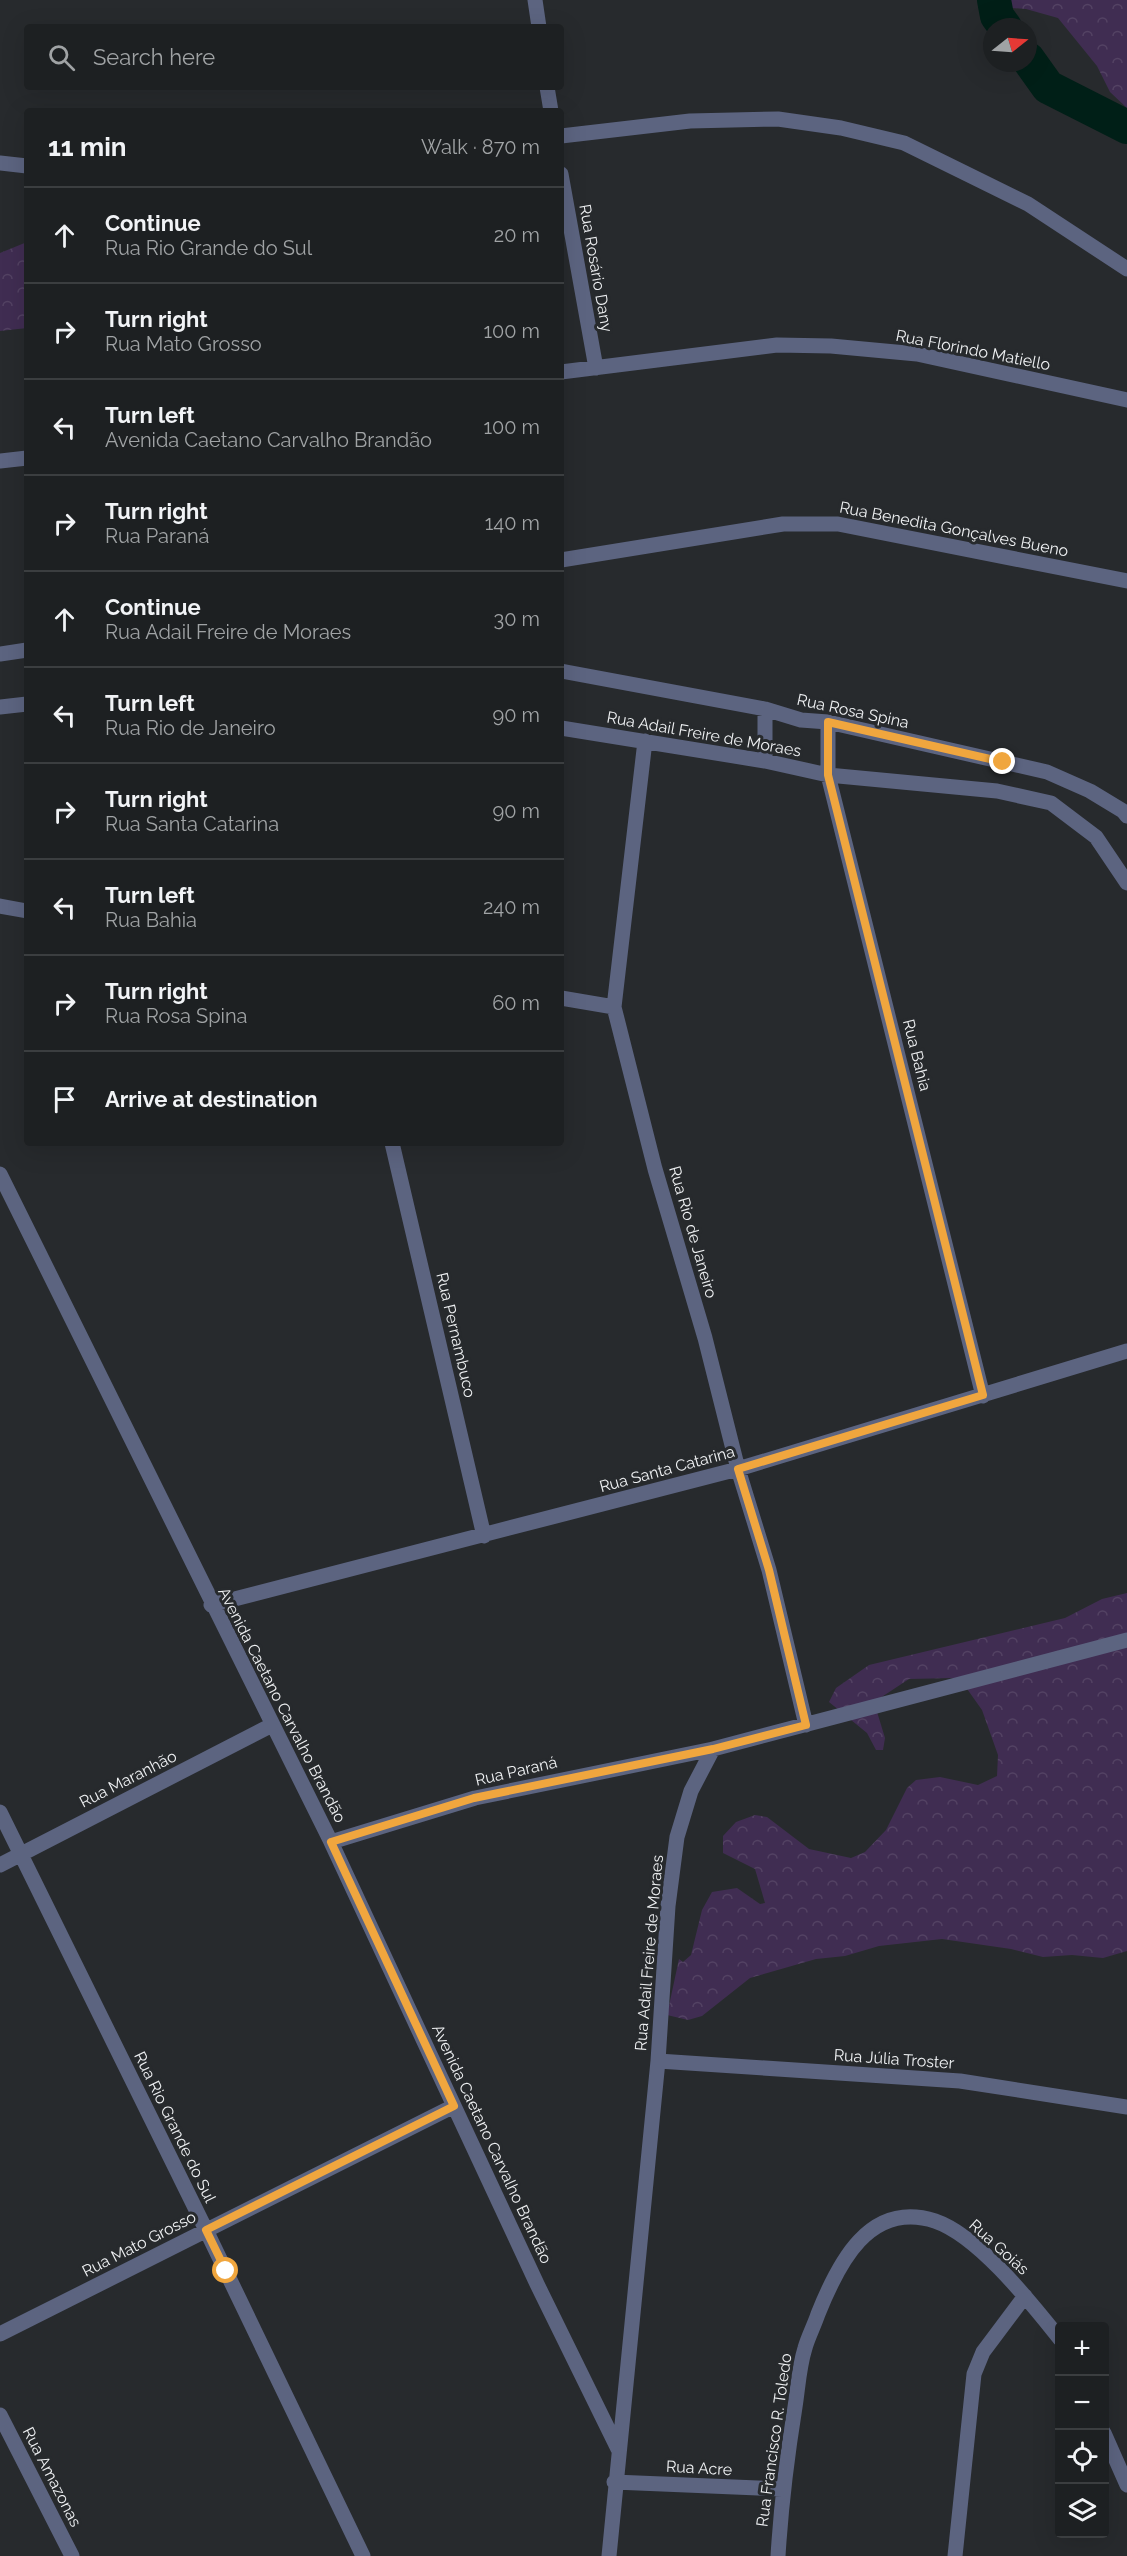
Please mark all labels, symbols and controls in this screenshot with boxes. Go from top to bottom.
north arrow [983,18,1037,72]
search box [24,24,564,90]
icon: search [45,41,78,74]
text: Search here [93,44,215,70]
text: 11 min [48,132,126,162]
text: Walk · 870 m [421,135,540,159]
street label: Rua Rosário Dany [575,203,617,334]
text: Continue [105,210,201,236]
icon: ahead [48,219,81,252]
text: 20 m [494,223,540,247]
text: Rua Rio Grande do Sul [105,236,312,260]
text: Turn right [105,306,208,332]
icon: right [48,315,81,348]
text: 100 m [483,319,540,343]
street label: Rua Florindo Matiello [894,326,1052,374]
text: Rua Mato Grosso [105,332,262,356]
text: Turn left [105,402,195,428]
icon: left [48,411,81,444]
text: 100 m [483,415,540,439]
text: Avenida Caetano Carvalho Brandão [105,428,432,452]
street label: Rua Benedita Gonçalves Bueno [838,497,1070,561]
text: Turn right [105,498,208,524]
icon: right [48,507,81,540]
text: 140 m [485,511,540,535]
text: Rua Paraná [105,524,209,548]
text: Continue [105,594,201,620]
icon: ahead [48,603,81,636]
text: 30 m [494,607,540,631]
text: Rua Adail Freire de Moraes [105,620,351,644]
text: Turn left [105,690,195,716]
street label: Rua Rosa Spina [795,690,911,732]
icon: left [48,699,81,732]
text: 90 m [493,703,540,727]
street label: Rua Adail Freire de Moraes [605,708,803,761]
text: Rua Rio de Janeiro [105,716,276,740]
route end [989,748,1015,774]
text: Turn right [105,786,208,812]
icon: right [48,795,81,828]
text: 90 m [493,799,540,823]
text: Rua Santa Catarina [105,812,279,836]
text: Turn left [105,882,195,908]
icon: left [48,891,81,924]
text: 240 m [483,895,540,919]
text: Rua Bahia [105,908,197,932]
text: Turn right [105,978,208,1004]
icon: right [48,987,81,1020]
text: 60 m [492,991,540,1015]
text: Rua Rosa Spina [105,1004,247,1028]
street label: Rua Bahia [899,1017,935,1093]
icon: arrive [48,1083,81,1116]
text: Arrive at destination [105,1086,318,1112]
street label: Rua Rio de Janeiro [665,1164,721,1300]
street label: Rua Pernambuco [432,1271,480,1399]
street label: Rua Santa Catarina [597,1442,737,1496]
street label: Avenida Caetano Carvalho Brandão [214,1584,350,1826]
street label: Rua Maranhão [76,1746,180,1812]
street label: Rua Paraná [473,1752,559,1790]
street label: Rua Adail Freire de Moraes [631,1854,667,2052]
street label: Avenida Caetano Carvalho Brandão [428,2021,556,2267]
street label: Rua Júlia Troster [833,2045,955,2073]
street label: Rua Rio Grande do Sul [130,2048,220,2206]
street label: Rua Mato Grosso [79,2207,199,2281]
street label: Rua Goiás [965,2215,1033,2279]
route start [212,2257,238,2283]
map controls [1055,2322,1109,2538]
button: + [1055,2322,1109,2376]
street label: Rua Francisco R. Toledo [752,2352,796,2528]
button: − [1055,2376,1109,2430]
street label: Rua Amazonas [19,2424,85,2530]
button: locate [1055,2430,1109,2484]
street label: Rua Acre [665,2457,733,2479]
button: layers [1055,2484,1109,2538]

